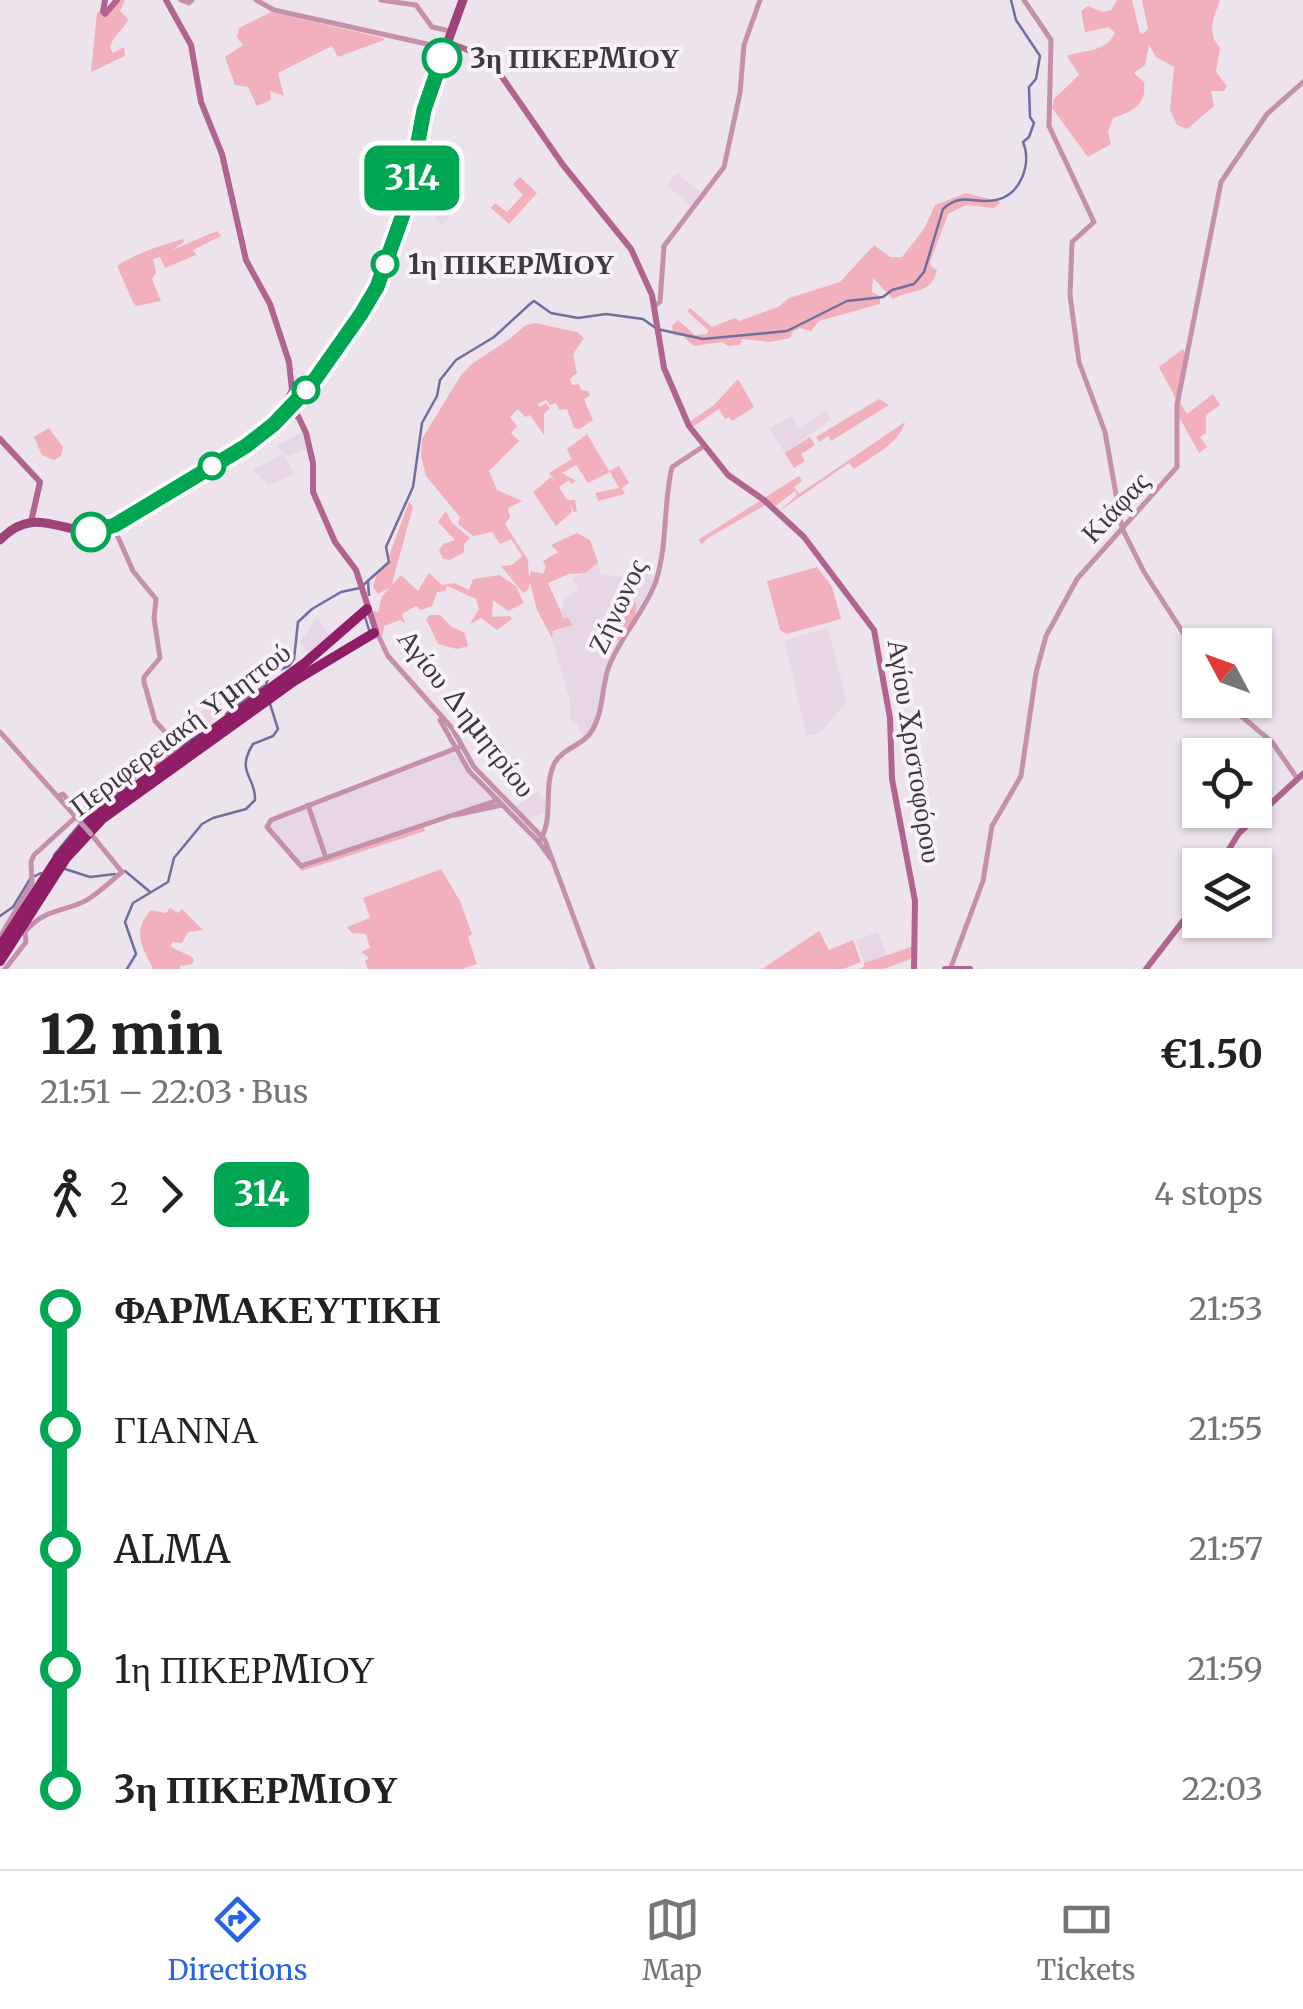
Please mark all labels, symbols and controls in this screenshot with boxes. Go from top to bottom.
marker: 3η ΠΙΚΕΡΜΙΟΥ [423,39,461,77]
place label: 3η ΠΙΚΕΡΜΙΟΥ [470,40,679,76]
line badge: 314 [354,146,470,210]
text: 314 [384,156,440,200]
place label: 1η ΠΙΚΕΡΜΙΟΥ [408,246,614,282]
marker: 1η ΠΙΚΕΡΜΙΟΥ [372,251,398,277]
unlabelled marker [293,377,319,403]
unlabelled marker [199,453,225,479]
street label: Κιάφας [1073,464,1157,550]
unlabelled marker [72,513,110,551]
street label: Ζήνωνος [579,553,655,659]
street label: Αγίου Δημητρίου [390,622,544,804]
north arrow [1182,628,1272,718]
map controls [1182,628,1272,938]
street label: Περιφερειακή Υμηττού [62,634,298,824]
street label: Αγίου Χριστοφόρου [879,636,951,866]
button: locate [1182,738,1272,828]
button: layers [1182,848,1272,938]
text: 12 min [40,1000,223,1069]
text: €1.50 [1160,1031,1263,1078]
text: 21:51 – 22:03 · Bus [40,1072,308,1112]
icon: walk [40,1167,95,1222]
icon: forward [144,1167,199,1222]
text: 314 [234,1172,289,1216]
text: 2 [110,1174,129,1214]
text: 4 stops [1154,1174,1263,1214]
text: ΦΑΡΜΑΚΕΥΤΙΚΗ [114,1286,441,1333]
text: 21:53 [1189,1289,1263,1329]
text: ΓΙΑΝΝΑ [114,1406,258,1453]
text: 21:55 [1189,1409,1263,1449]
text: ALMA [114,1526,230,1573]
text: 21:57 [1189,1529,1263,1569]
text: 1η ΠΙΚΕΡΜΙΟΥ [114,1646,375,1693]
text: 21:59 [1187,1649,1263,1689]
text: 3η ΠΙΚΕΡΜΙΟΥ [114,1766,398,1813]
text: 22:03 [1181,1769,1263,1809]
tab: Directions [167,1892,307,1988]
tab: Map [642,1892,702,1988]
tab: Tickets [1037,1892,1136,1988]

